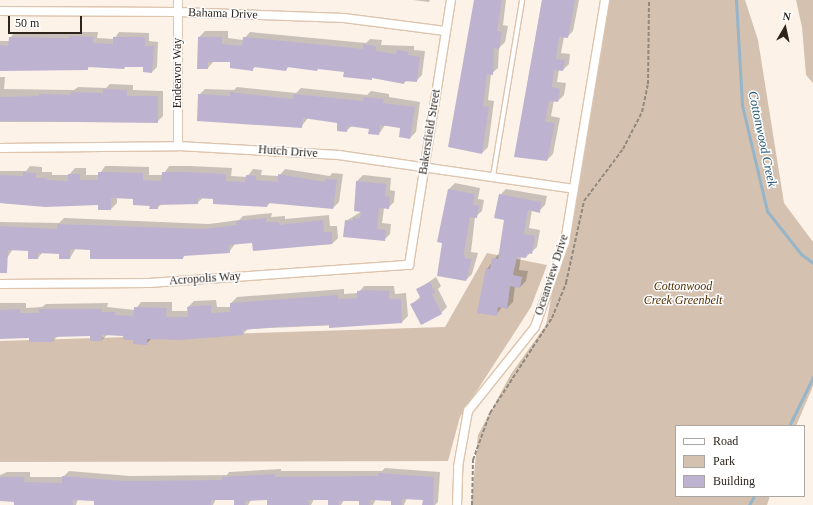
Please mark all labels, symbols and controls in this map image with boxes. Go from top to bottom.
street label: Bahama Drive [188,6,258,22]
scale bar [10,8,84,34]
north arrow [765,8,805,48]
text: N [782,10,792,23]
text: 50 m [15,16,39,30]
street label: Endeavor Way [171,38,185,108]
street label: Bakersfield Street [416,88,444,176]
water label: Cottonwood Creek [744,90,780,188]
street label: Hutch Drive [258,143,318,161]
street label: Oceanview Drive [532,233,572,317]
street label: Acropolis Way [169,269,241,289]
park label: Cottonwood Creek Greenbelt [644,280,722,308]
legend [675,425,805,497]
text: Road [713,434,738,448]
text: Park [713,454,735,468]
text: Building [713,474,755,488]

